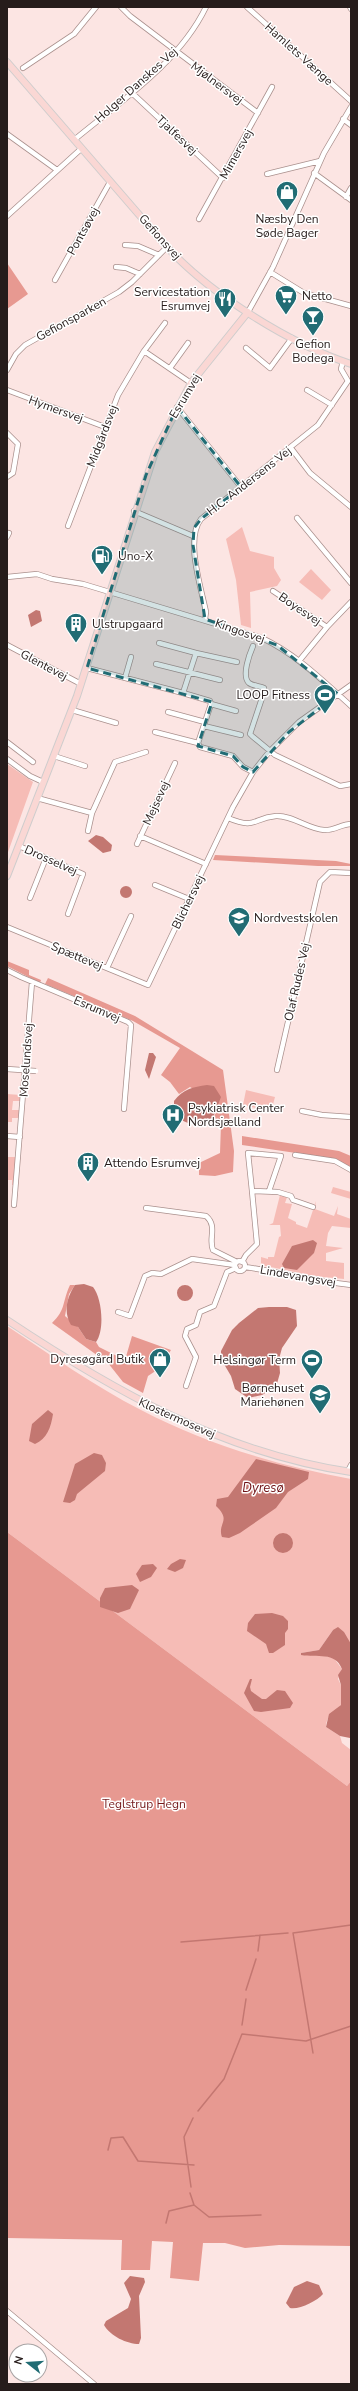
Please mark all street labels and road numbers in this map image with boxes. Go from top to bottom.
street label: Hamlets Vænge [261,19,337,89]
street label: Holger Danskes Vej [91,44,181,126]
street label: Mjølnersvej [188,58,247,108]
street label: Tjalfesvej [153,112,201,158]
street label: Mimersvej [216,126,256,182]
street label: Pontsøvej [63,204,103,258]
street label: Gefionsvej [135,211,185,263]
street label: Gefionsparken [33,293,109,345]
street label: Esrumvej [165,371,205,421]
street label: Hymersvej [26,392,86,426]
street label: Midgårdsvej [83,402,121,469]
street label: H.C. Andersens Vej [203,443,295,519]
street label: Boyesvej [276,589,325,629]
street label: Kingosvej [213,615,267,647]
street label: Glentevej [18,646,70,684]
street label: Mejsevej [139,778,173,828]
street label: Drosselvej [22,841,80,879]
street label: Blichersvej [168,872,208,932]
street label: Spættevej [49,938,105,974]
street label: Olaf Rudes Vej [280,941,314,1023]
street label: Esrumvej [71,992,123,1026]
street label: Moselundsvej [15,1022,37,1098]
street label: Lindevangsvej [259,1261,337,1291]
street label: Klostermosevej [136,1394,218,1442]

